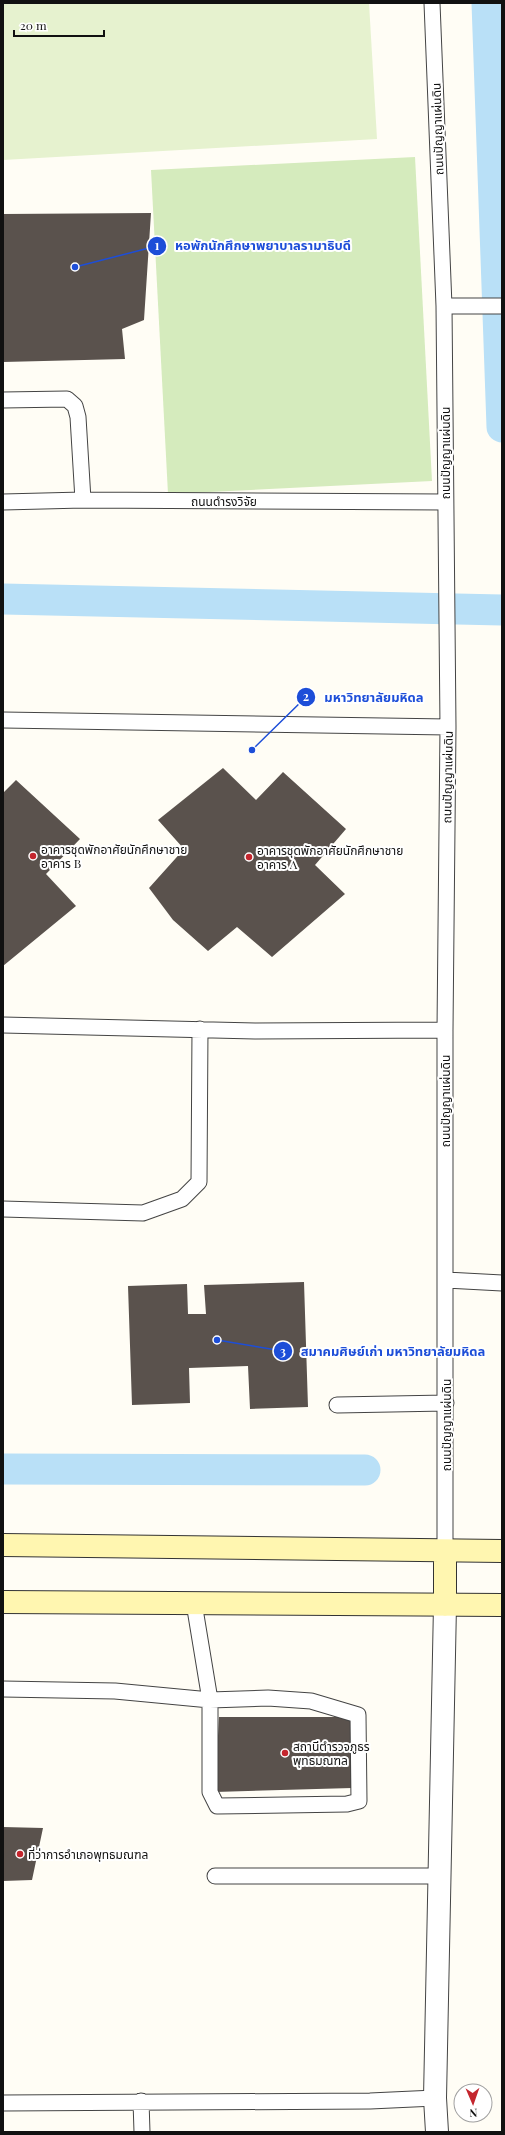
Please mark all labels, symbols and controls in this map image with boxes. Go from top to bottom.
scale bar [14,12,104,38]
text: 20 m [20,17,47,33]
street label: ถนนปัญญาแผ่นดิน [427,82,447,176]
callout: หอพักนักศึกษาพยาบาลรามาธิบดี [147,233,359,258]
text: หอพักนักศึกษาพยาบาลรามาธิบดี [175,236,351,253]
text: 1 [155,237,160,253]
street label: ถนนปัญญาแผ่นดิน [437,407,453,499]
street label: ถนนดำรงวิจัย [191,493,257,509]
callout: มหาวิทยาลัยมหิดล [296,685,432,710]
text: 2 [303,688,309,704]
text: มหาวิทยาลัยมหิดล [324,688,424,705]
street label: ถนนปัญญาแผ่นดิน [438,731,456,823]
place label: อาคารชุดพักอาศัยนักศึกษาชาย อาคาร B [41,841,187,871]
place label: อาคารชุดพักอาศัยนักศึกษาชาย อาคาร A [257,842,403,872]
marker: อาคารชุดพักอาศัยนักศึกษาชาย อาคาร B [28,851,38,861]
marker: อาคารชุดพักอาศัยนักศึกษาชาย อาคาร A [244,852,254,862]
street label: ถนนปัญญาแผ่นดิน [437,1055,453,1147]
callout: สมาคมศิษย์เก่า มหาวิทยาลัยมหิดล [273,1339,494,1364]
text: สมาคมศิษย์เก่า มหาวิทยาลัยมหิดล [301,1342,485,1359]
text: 3 [280,1343,286,1359]
street label: ถนนปัญญาแผ่นดิน [438,1379,454,1471]
place label: สถานีตำรวจภูธร พุทธมณฑล [293,1738,370,1768]
marker: สถานีตำรวจภูธร พุทธมณฑล [280,1748,290,1758]
place label: ที่ว่าการอำเภอพุทธมณฑล [28,1846,148,1862]
marker: ที่ว่าการอำเภอพุทธมณฑล [15,1849,25,1859]
north arrow [453,2083,493,2123]
text: N [469,2106,478,2121]

